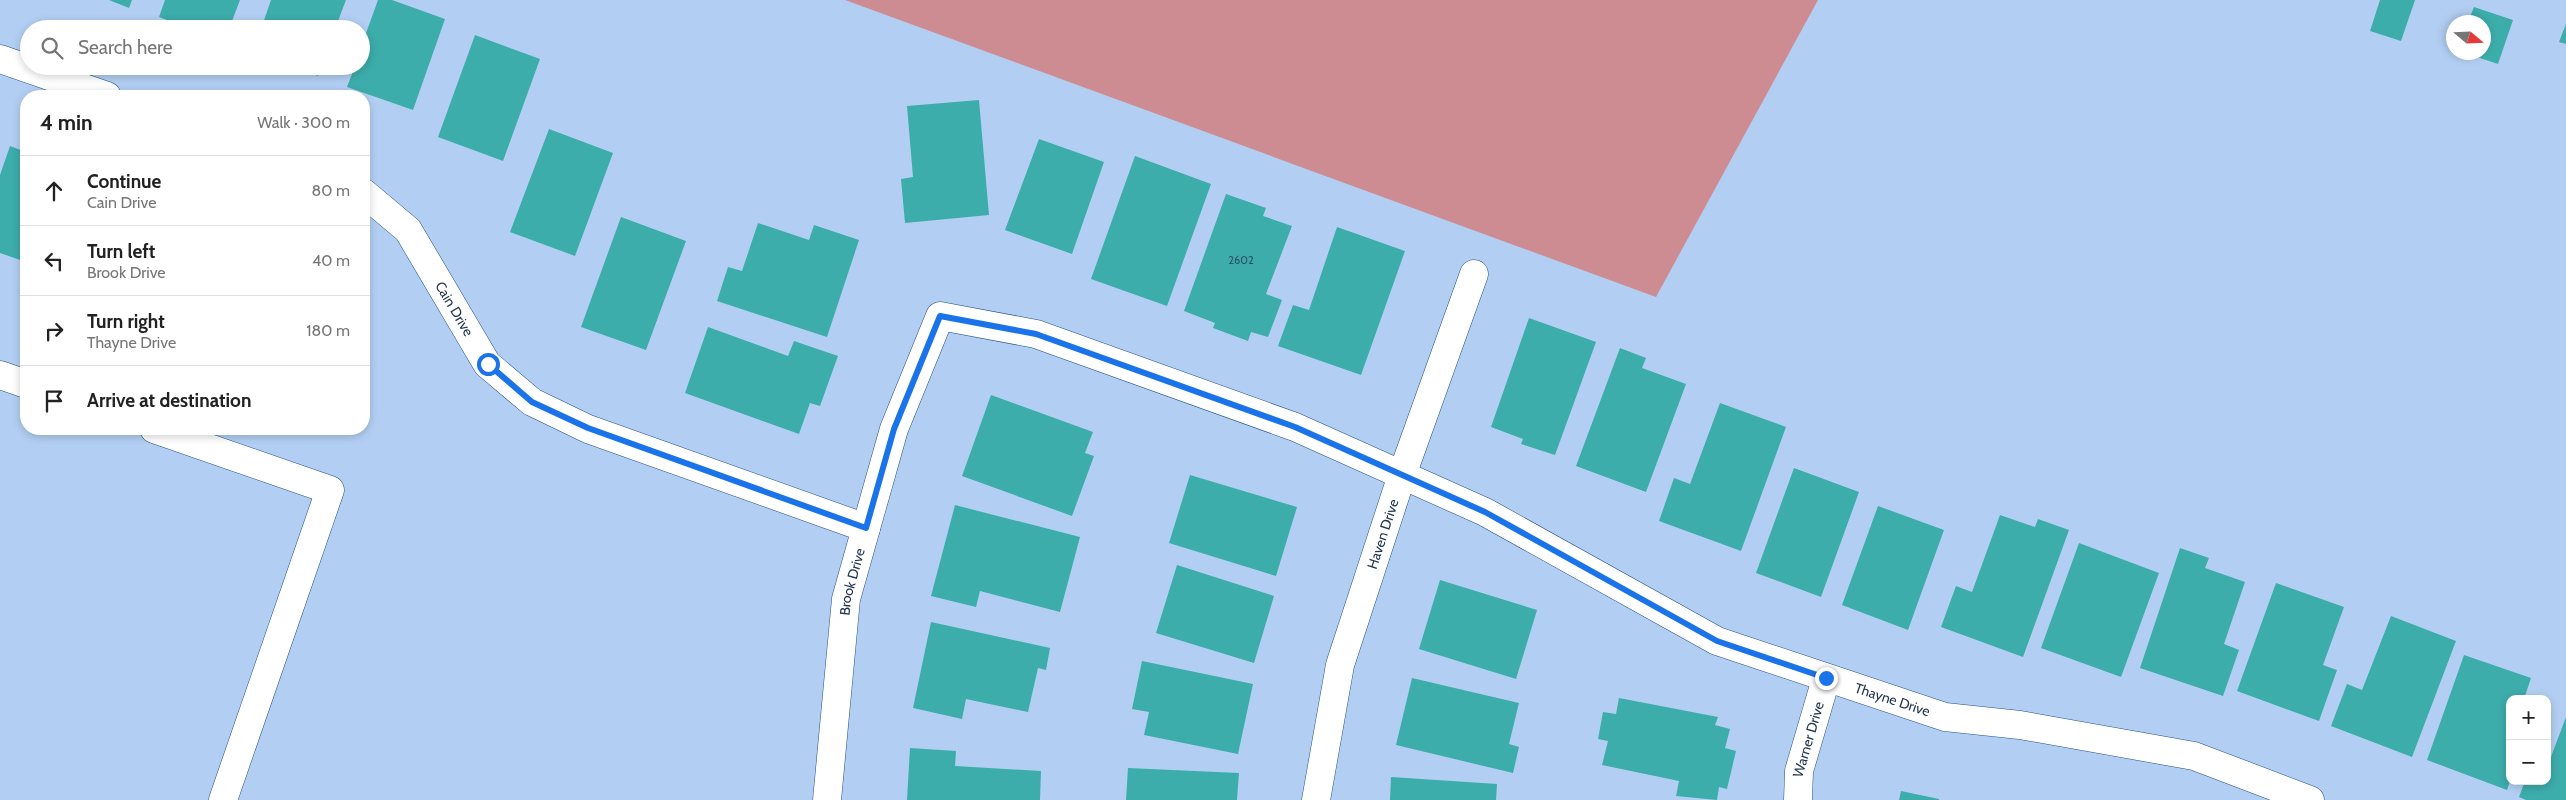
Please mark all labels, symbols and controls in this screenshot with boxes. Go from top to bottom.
north arrow [2446,15,2491,60]
search box [20,20,370,75]
icon: search [38,34,66,62]
text: Search here [78,36,172,59]
text: 4 min [40,110,93,135]
text: Walk · 300 m [257,113,350,132]
text: Continue [87,170,161,193]
icon: ahead [40,177,68,205]
text: 80 m [312,181,350,200]
text: Cain Drive [87,193,156,212]
text: Turn left [87,240,155,263]
icon: left [40,247,68,275]
text: 40 m [312,251,350,270]
house number: 2602 [1228,253,1254,267]
text: Brook Drive [87,263,166,282]
street label: Cain Drive [431,278,478,340]
text: Turn right [87,310,165,333]
icon: right [40,317,68,345]
text: 180 m [306,321,350,340]
text: Thayne Drive [87,333,176,352]
route start [477,353,500,376]
icon: arrive [40,387,68,415]
text: Arrive at destination [87,389,251,412]
street label: Haven Drive [1363,497,1403,571]
street label: Brook Drive [836,546,869,616]
route end [1815,667,1838,690]
street label: Thayne Drive [1853,679,1932,720]
map controls [2506,695,2551,785]
button: + [2506,695,2551,740]
street label: Warner Drive [1789,699,1828,779]
button: − [2506,740,2551,785]

